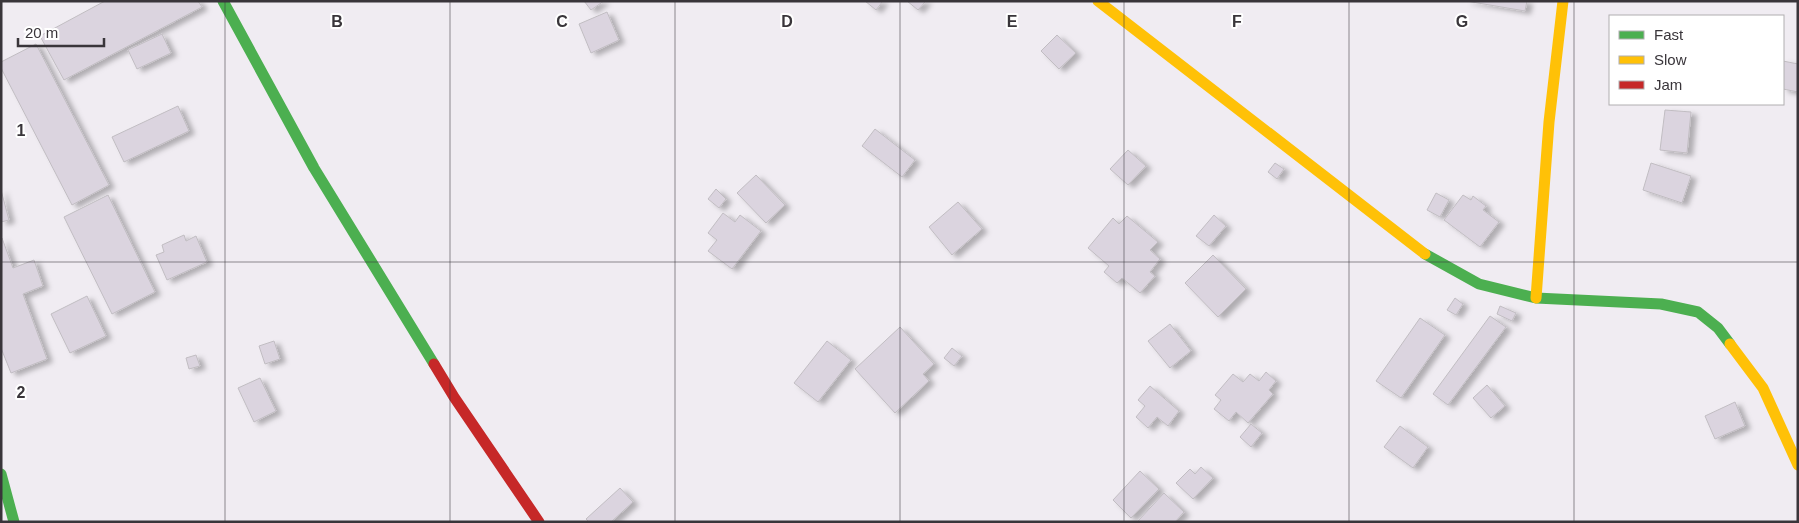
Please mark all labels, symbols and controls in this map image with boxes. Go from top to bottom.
text: B [331,13,343,30]
text: C [556,13,568,30]
text: D [781,13,793,30]
text: E [1007,13,1018,30]
text: F [1232,13,1242,30]
text: G [1456,13,1468,30]
scale bar [18,15,104,47]
legend [1609,15,1784,105]
text: 20 m [25,24,58,41]
text: Fast [1654,26,1684,43]
text: Slow [1654,51,1687,68]
text: Jam [1654,76,1682,93]
text: 1 [17,122,26,139]
text: 2 [17,384,26,401]

